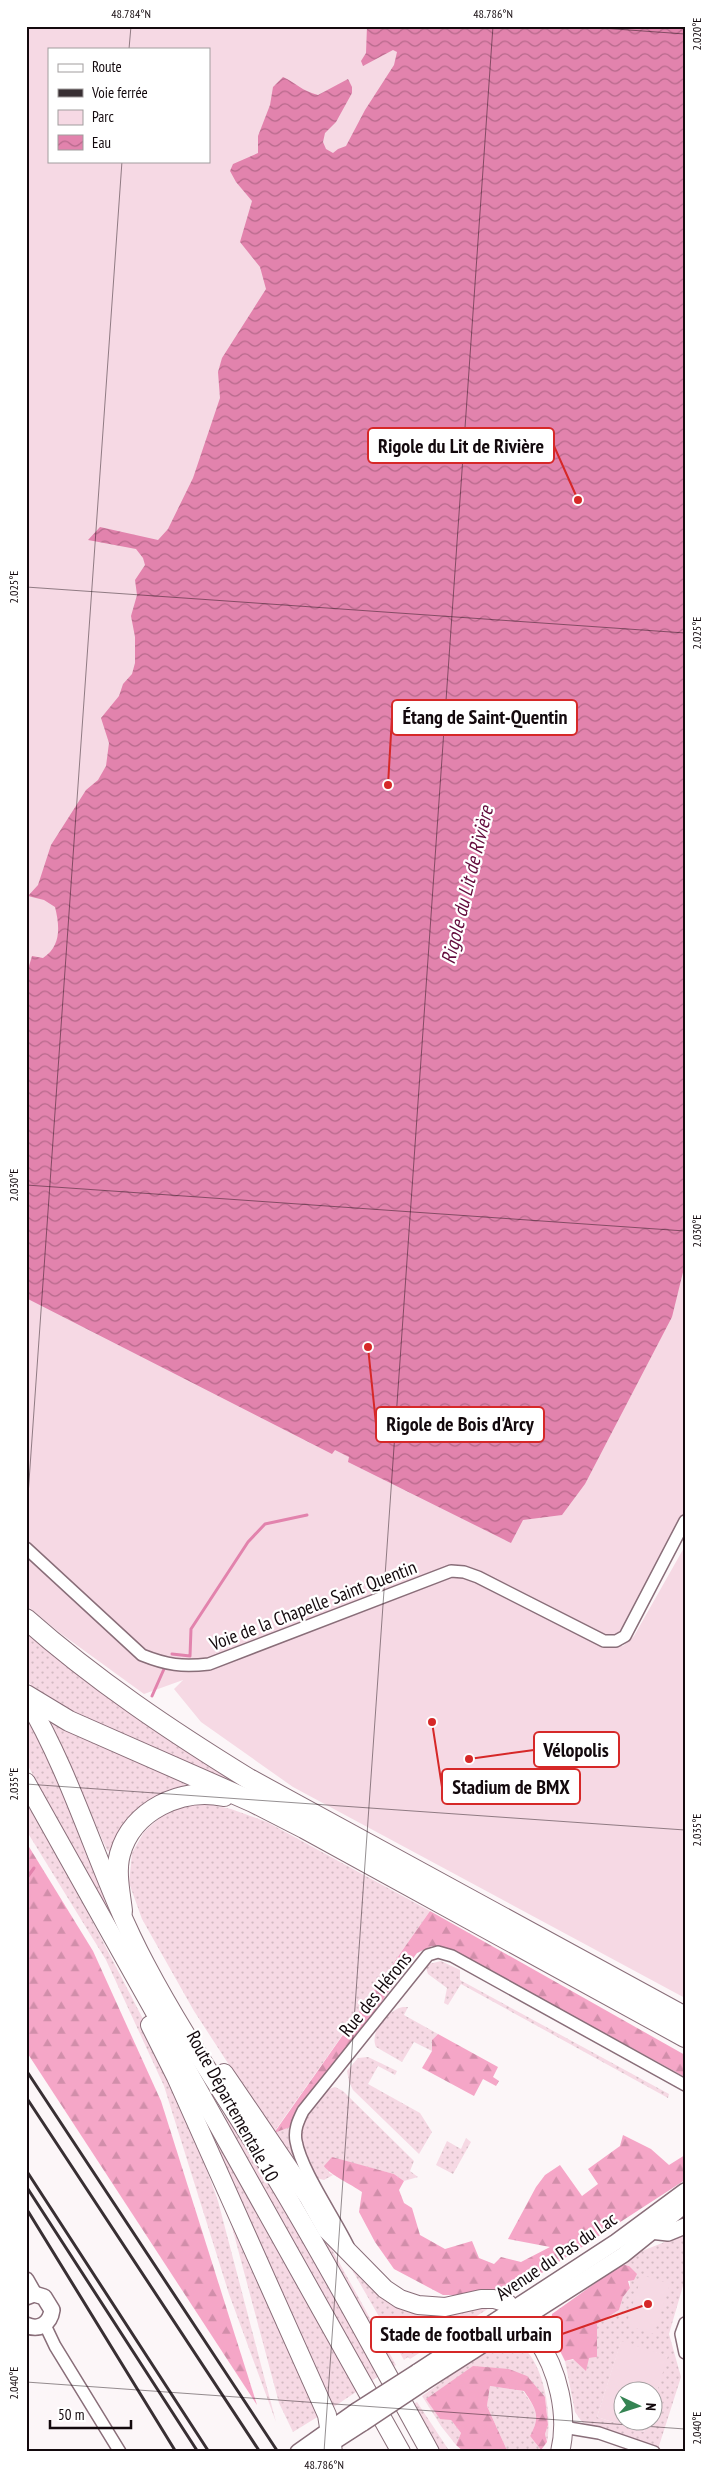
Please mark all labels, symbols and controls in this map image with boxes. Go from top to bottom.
text: 48.784°N [111,6,151,21]
text: 48.786°N [473,6,513,21]
text: 2.020°E [689,18,704,51]
legend [48,48,210,162]
text: Route [92,57,122,76]
text: Voie ferrée [91,83,148,102]
text: Parc [92,107,114,126]
text: Eau [92,133,111,152]
callout: Rigole du Lit de Rivière [368,428,554,463]
text: Rigole du Lit de Rivière [378,433,544,459]
text: 2.025°E [6,571,21,604]
text: 2.025°E [689,617,704,650]
callout: Étang de Saint-Quentin [392,700,577,735]
text: Étang de Saint-Quentin [402,704,568,730]
water label: Rigole du Lit de Rivière [435,802,500,967]
text: 2.030°E [6,1169,21,1202]
text: 2.030°E [689,1215,704,1248]
callout: Rigole de Bois d'Arcy [376,1407,544,1442]
text: Rigole de Bois d'Arcy [386,1411,535,1437]
street label: Voie de la Chapelle Saint Quentin [205,1554,420,1656]
callout: Vélopolis [534,1732,619,1767]
text: Vélopolis [542,1737,609,1763]
text: 2.035°E [6,1768,21,1801]
callout: Stadium de BMX [442,1769,580,1804]
text: Stadium de BMX [452,1774,570,1800]
text: 2.035°E [689,1814,704,1847]
street label: Rue des Hérons [334,1947,416,2041]
street label: Route Départementale 10 [182,2026,284,2186]
street label: Avenue du Pas du Lac [491,2206,621,2305]
callout: Stade de football urbain [371,2317,562,2352]
text: Stade de football urbain [380,2321,552,2347]
text: 2.040°E [6,2367,21,2400]
north arrow [614,2380,664,2430]
scale bar [50,2398,131,2430]
text: N [642,2403,660,2411]
text: 50 m [58,2405,84,2424]
text: 2.040°E [689,2412,704,2445]
text: 48.786°N [304,2457,344,2472]

